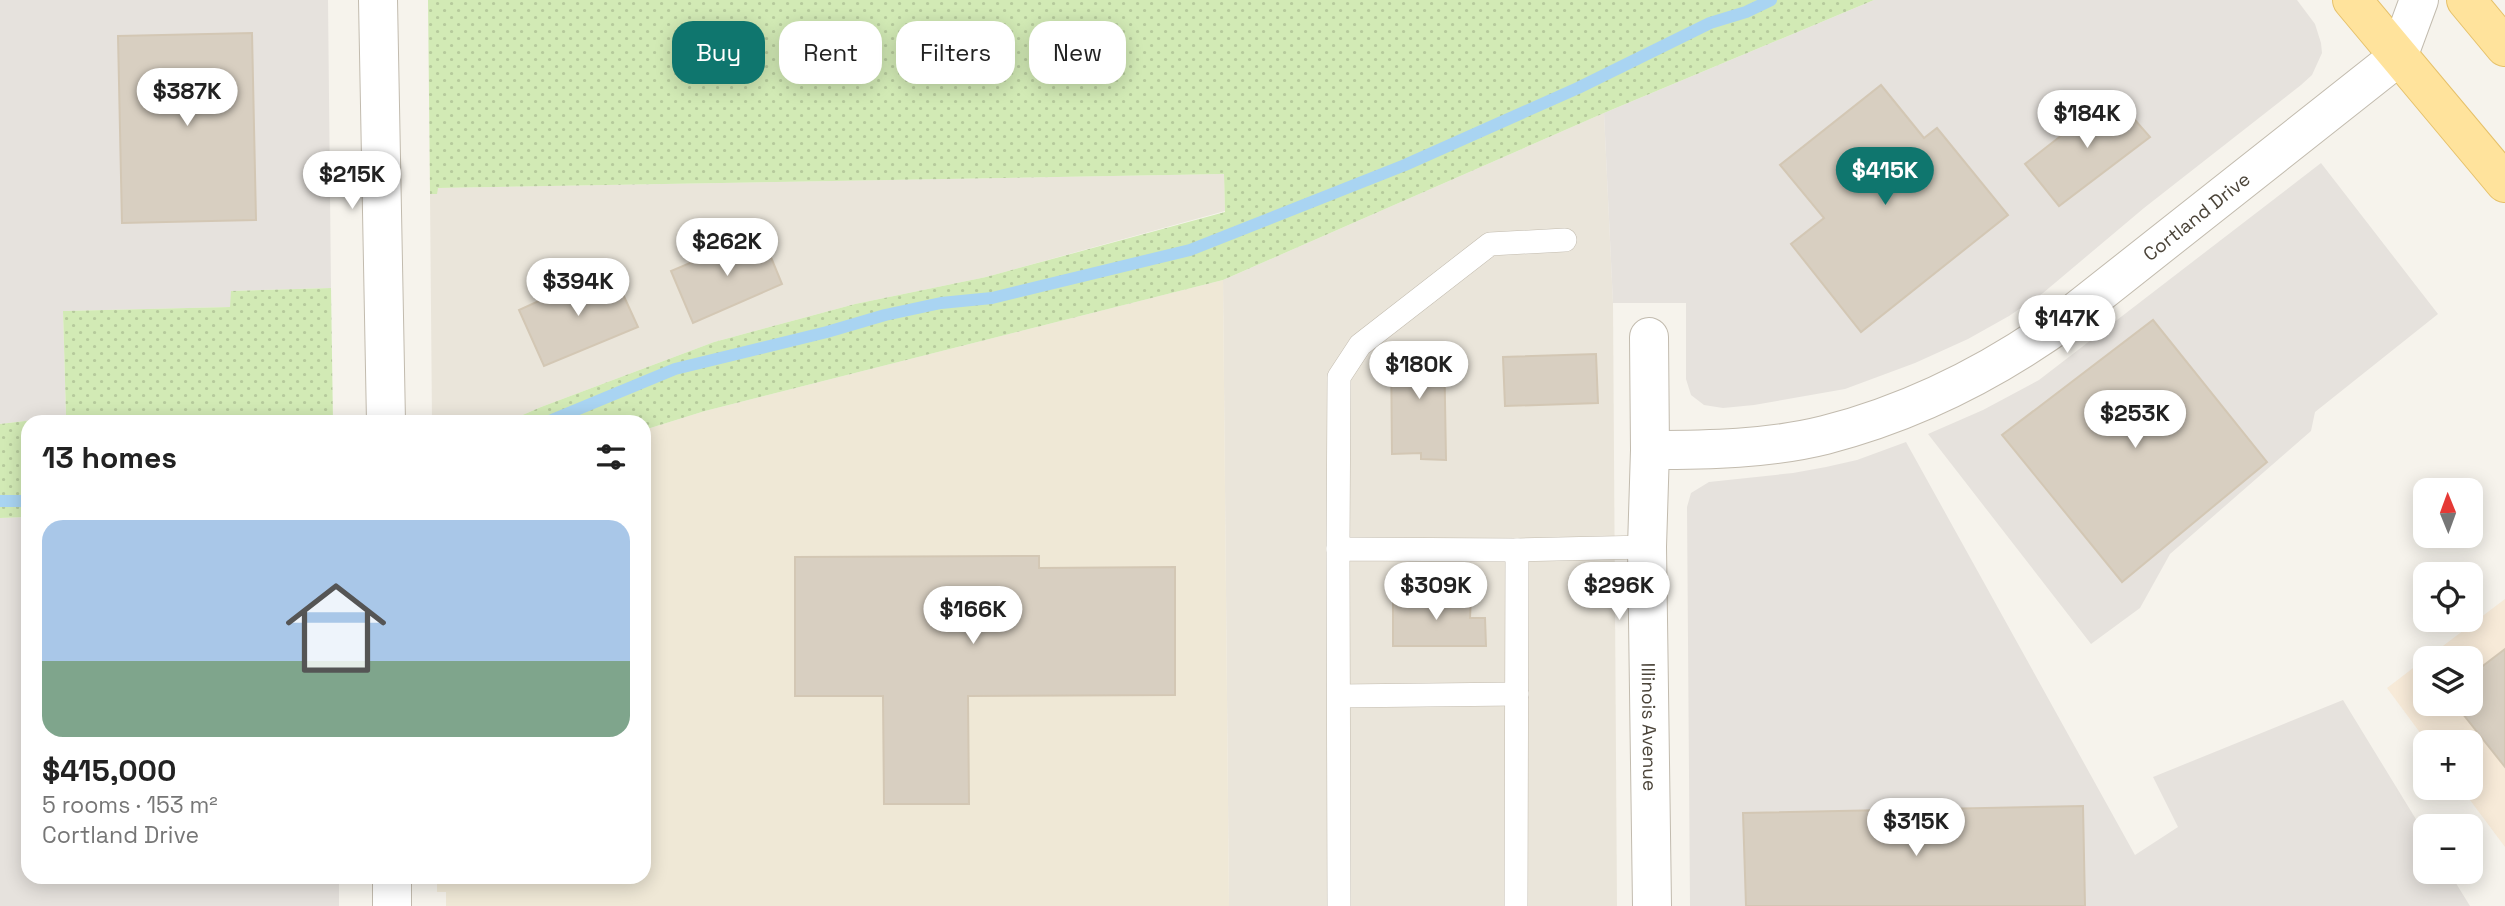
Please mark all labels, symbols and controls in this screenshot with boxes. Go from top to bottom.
chip: Buy [672,21,765,84]
chip: Rent [779,21,882,84]
chip: Filters [896,21,1015,84]
chip: New [1029,21,1126,84]
pin: $387K [138,68,236,128]
text: $387K [153,76,221,106]
pin: $184K [2038,90,2136,150]
text: $184K [2053,98,2121,128]
pin: $415K [1836,148,1934,207]
pin: $215K [303,152,401,211]
text: $415K [1852,155,1918,185]
text: $215K [319,159,385,189]
street label: Cortland Drive [2138,166,2255,266]
pin: $262K [678,218,776,278]
text: $262K [692,226,762,256]
pin: $394K [529,258,627,318]
text: $394K [542,266,614,296]
pin: $147K [2018,296,2116,355]
text: $147K [2034,303,2100,333]
pin: $180K [1370,342,1468,401]
text: $180K [1385,349,1453,379]
pin: $253K [2086,391,2184,450]
text: $253K [2100,398,2170,428]
text: 13 homes [42,438,177,477]
icon: filters [592,438,630,476]
north arrow [2413,478,2483,548]
map controls [2413,478,2483,884]
pin: $309K [1387,562,1485,622]
pin: $296K [1570,562,1668,622]
button: locate [2413,562,2483,632]
icon: home [273,565,399,691]
text: $309K [1400,570,1472,600]
text: $296K [1584,570,1654,600]
pin: $166K [924,586,1022,646]
text: $166K [939,594,1007,624]
button: layers [2413,646,2483,716]
street label: Illinois Avenue [1636,663,1663,791]
button: + [2413,730,2483,800]
text: $415,000 [42,751,176,790]
text: 5 rooms · 153 m² [42,790,218,820]
pin: $315K [1867,798,1965,858]
text: $315K [1883,806,1949,836]
button: − [2413,814,2483,884]
text: Cortland Drive [42,820,199,850]

